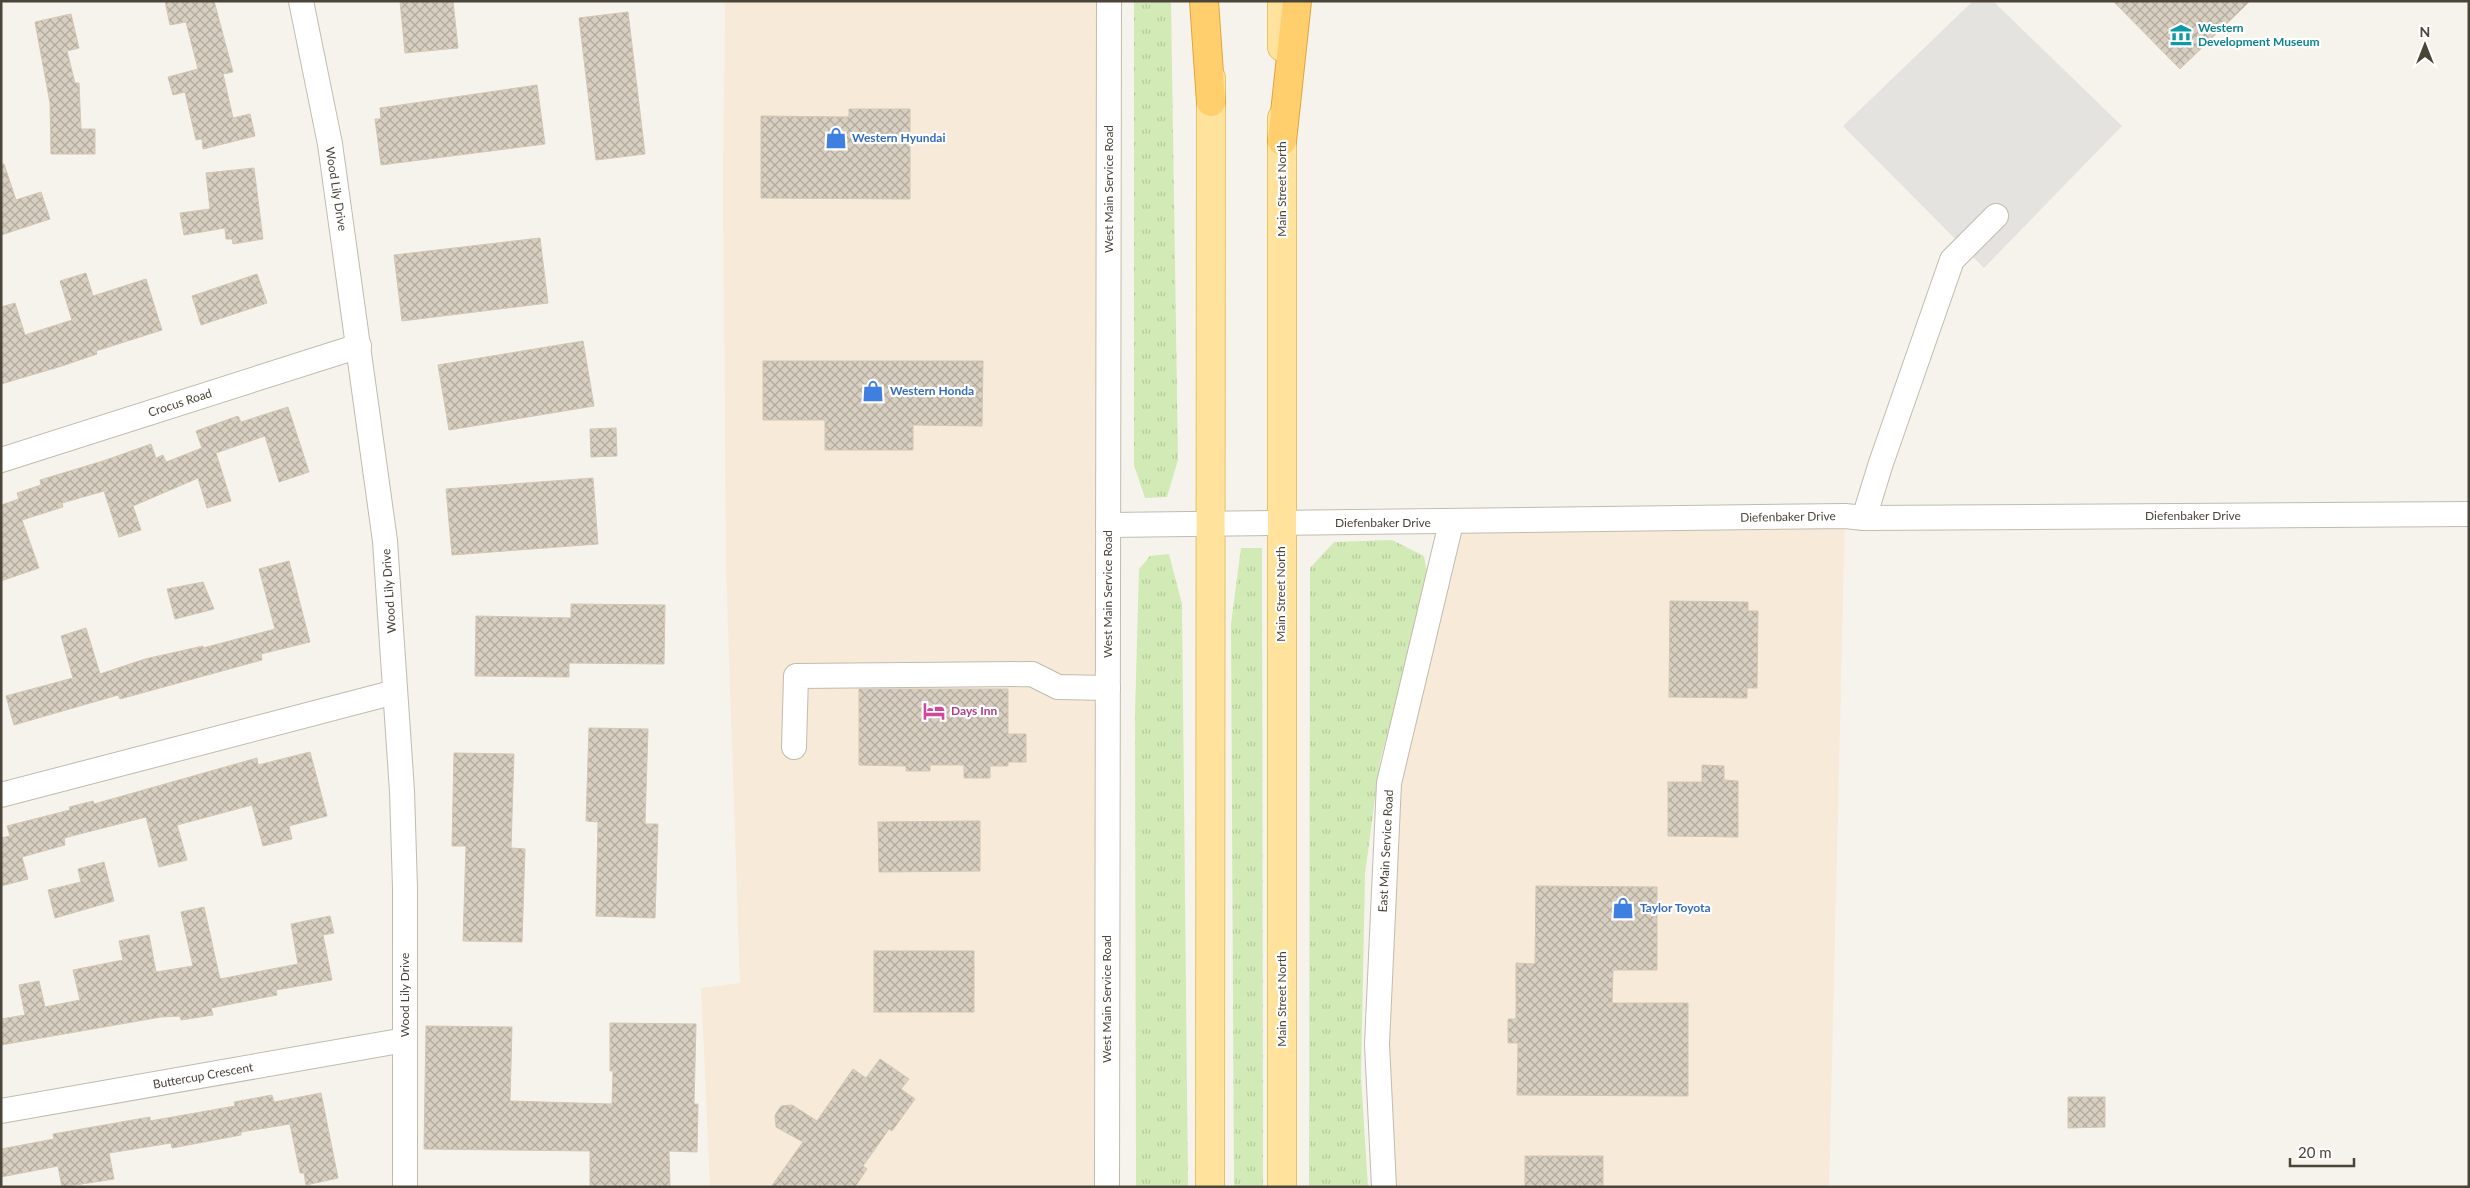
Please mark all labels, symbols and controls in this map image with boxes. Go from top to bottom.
place label: Western Development Museum [2198,20,2320,49]
north arrow [2400,20,2450,70]
museum icon: Western Development Museum [2168,22,2194,48]
text: N [2420,23,2430,40]
shop icon: Western Hyundai [823,125,849,151]
street label: West Main Service Road [1101,125,1116,253]
place label: Western Hyundai [852,130,945,145]
street label: Main Street North [1274,141,1289,237]
street label: Wood Lily Drive [322,146,351,232]
shop icon: Western Honda [860,378,886,404]
place label: Western Honda [890,383,974,398]
street label: Crocus Road [146,385,214,420]
street label: Diefenbaker Drive [1740,508,1836,525]
street label: Diefenbaker Drive [2145,508,2241,523]
street label: Diefenbaker Drive [1335,515,1431,530]
street label: West Main Service Road [1100,530,1115,658]
street label: Main Street North [1273,546,1288,642]
street label: Wood Lily Drive [378,548,399,634]
hotel icon: Days Inn [921,698,947,724]
place label: Days Inn [951,703,998,718]
street label: East Main Service Road [1375,789,1396,913]
shop icon: Taylor Toyota [1610,895,1636,921]
place label: Taylor Toyota [1640,900,1711,915]
street label: West Main Service Road [1099,935,1114,1063]
street label: Main Street North [1274,951,1289,1047]
street label: Wood Lily Drive [397,953,412,1037]
street label: Buttercup Crescent [152,1059,255,1092]
scale bar [2290,1136,2354,1168]
text: 20 m [2298,1143,2332,1161]

